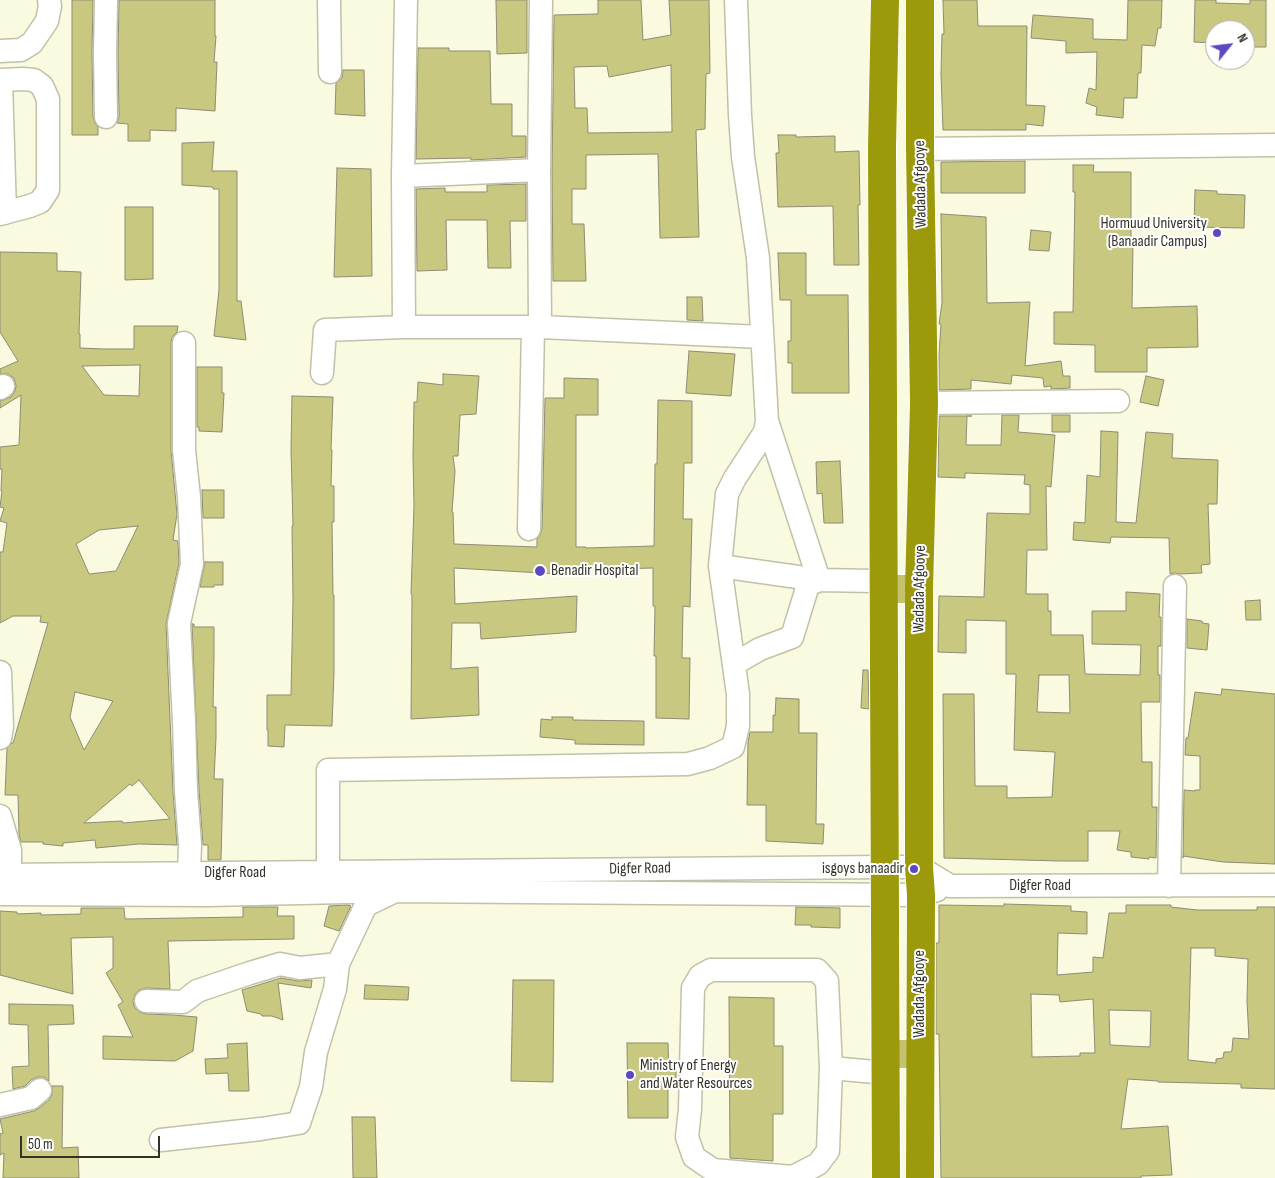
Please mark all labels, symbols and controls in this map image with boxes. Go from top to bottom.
north arrow [1205,20,1255,70]
text: N [1233,31,1252,45]
street label: Wadada Afgooye [911,140,931,228]
place label: Hormuud University (Banaadir Campus) [1100,214,1207,252]
marker: Hormuud University (Banaadir Campus) [1211,227,1223,239]
street label: Wadada Afgooye [910,545,930,633]
place label: Benadir Hospital [551,561,638,581]
marker: Benadir Hospital [533,564,547,578]
street label: Digfer Road [609,859,671,879]
place label: isgoys banaadir [822,859,904,879]
street label: Digfer Road [204,863,266,883]
marker: isgoys banaadir [908,863,920,875]
street label: Digfer Road [1009,876,1071,896]
street label: Wadada Afgooye [910,950,930,1038]
place label: Ministry of Energy and Water Resources [640,1056,752,1094]
marker: Ministry of Energy and Water Resources [624,1069,636,1081]
scale bar [22,1126,162,1158]
text: 50 m [28,1135,53,1154]

